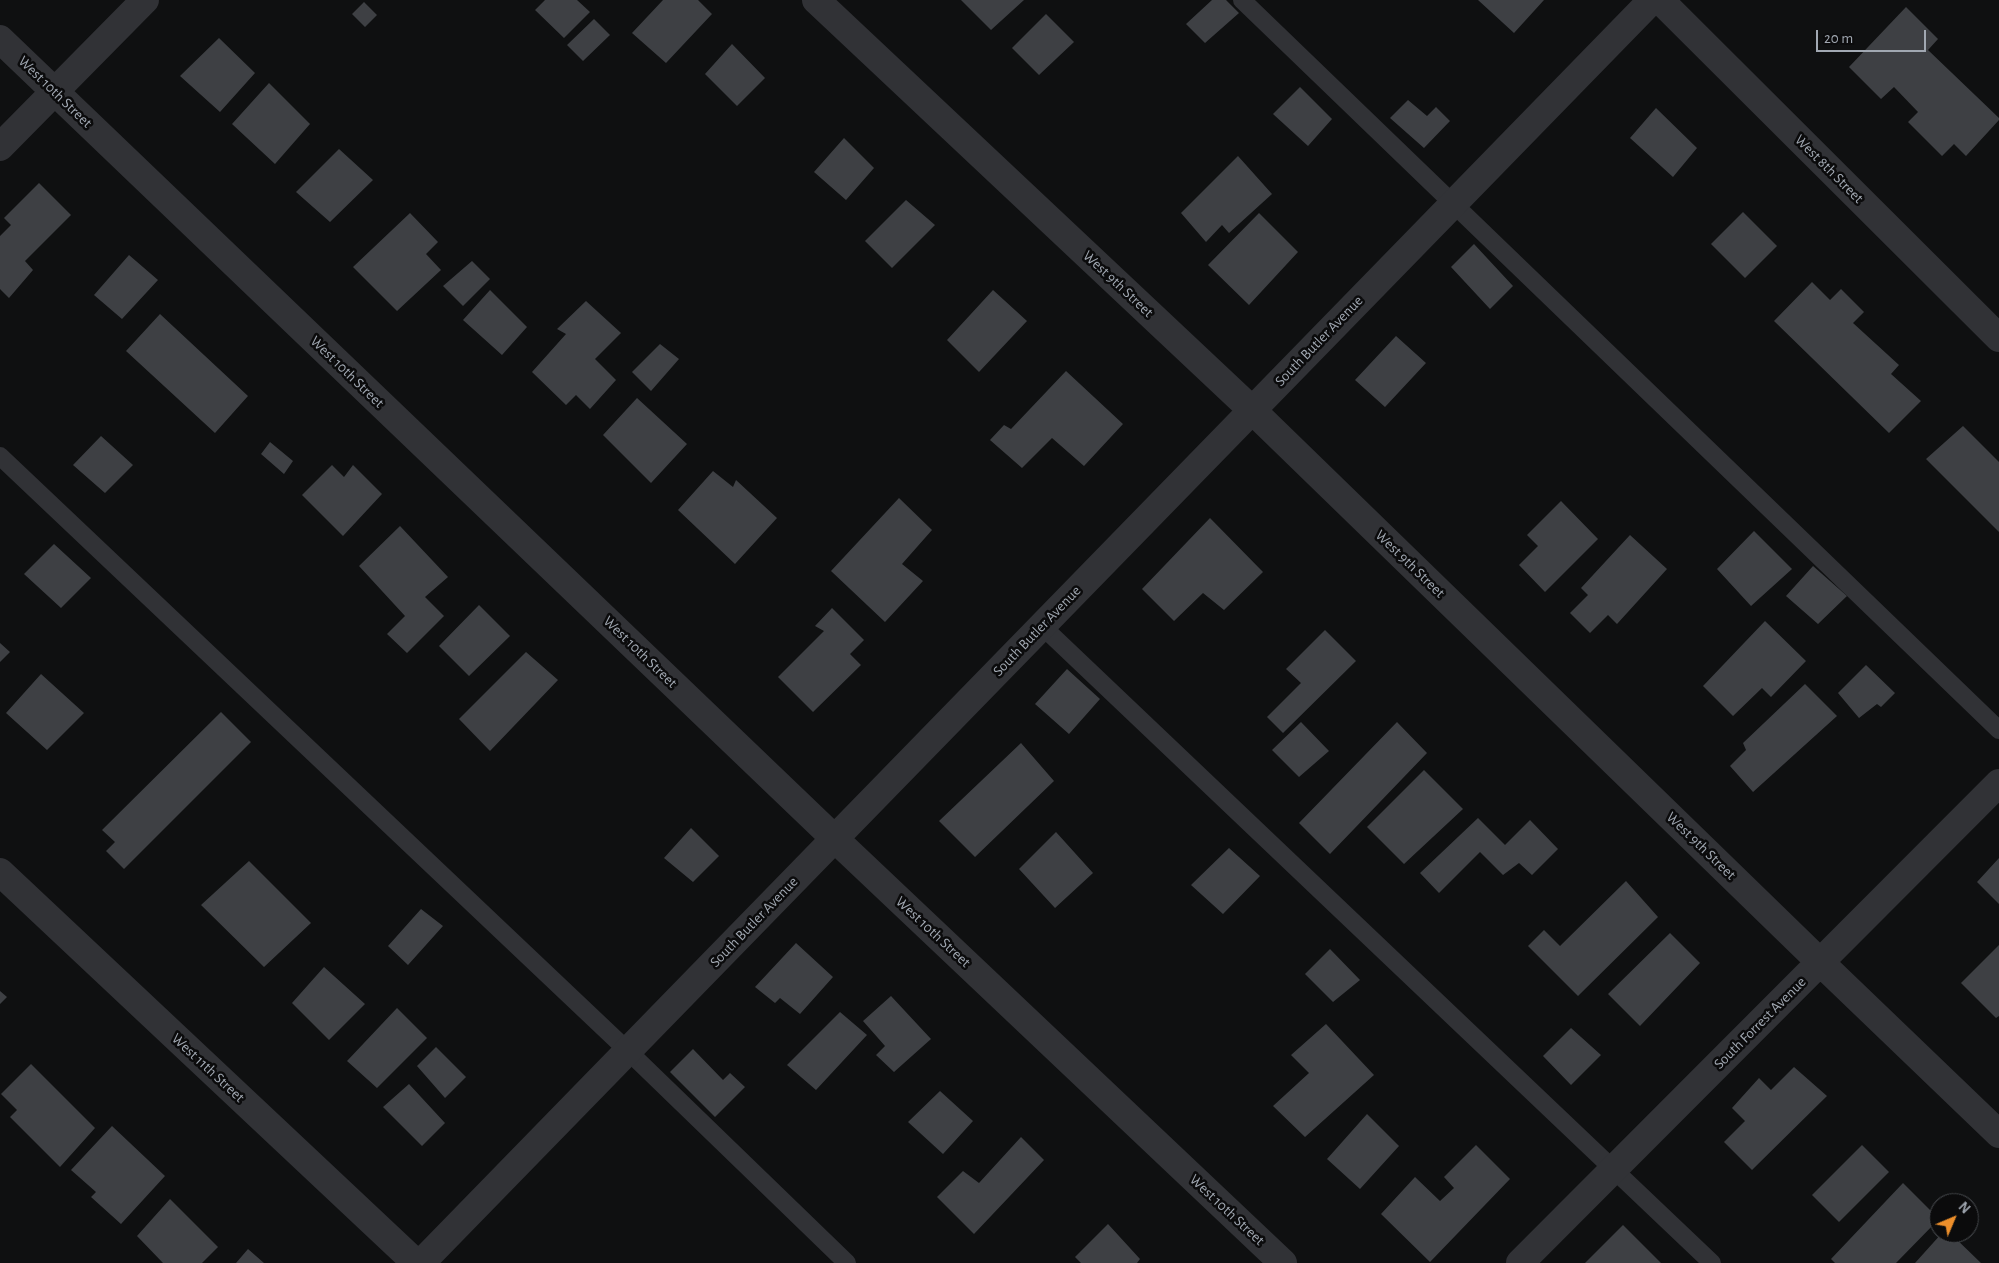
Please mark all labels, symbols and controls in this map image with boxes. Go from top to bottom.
scale bar [1819,20,1929,52]
text: 20 m [1824,31,1853,46]
street label: West 10th Street [14,52,96,132]
street label: West 8th Street [1791,131,1867,207]
street label: West 9th Street [1079,247,1157,321]
street label: South Butler Avenue [1271,292,1367,390]
street label: West 10th Street [306,332,388,412]
street label: West 9th Street [1371,526,1449,602]
street label: South Butler Avenue [989,582,1085,680]
street label: West 10th Street [599,612,681,692]
street label: West 9th Street [1662,808,1740,884]
street label: South Butler Avenue [706,873,802,971]
street label: West 10th Street [892,893,974,971]
street label: South Forrest Avenue [1710,973,1810,1073]
street label: West 11th Street [168,1030,248,1106]
street label: West 10th Street [1186,1171,1268,1249]
north arrow [1929,1193,1979,1243]
text: N [1956,1200,1972,1216]

